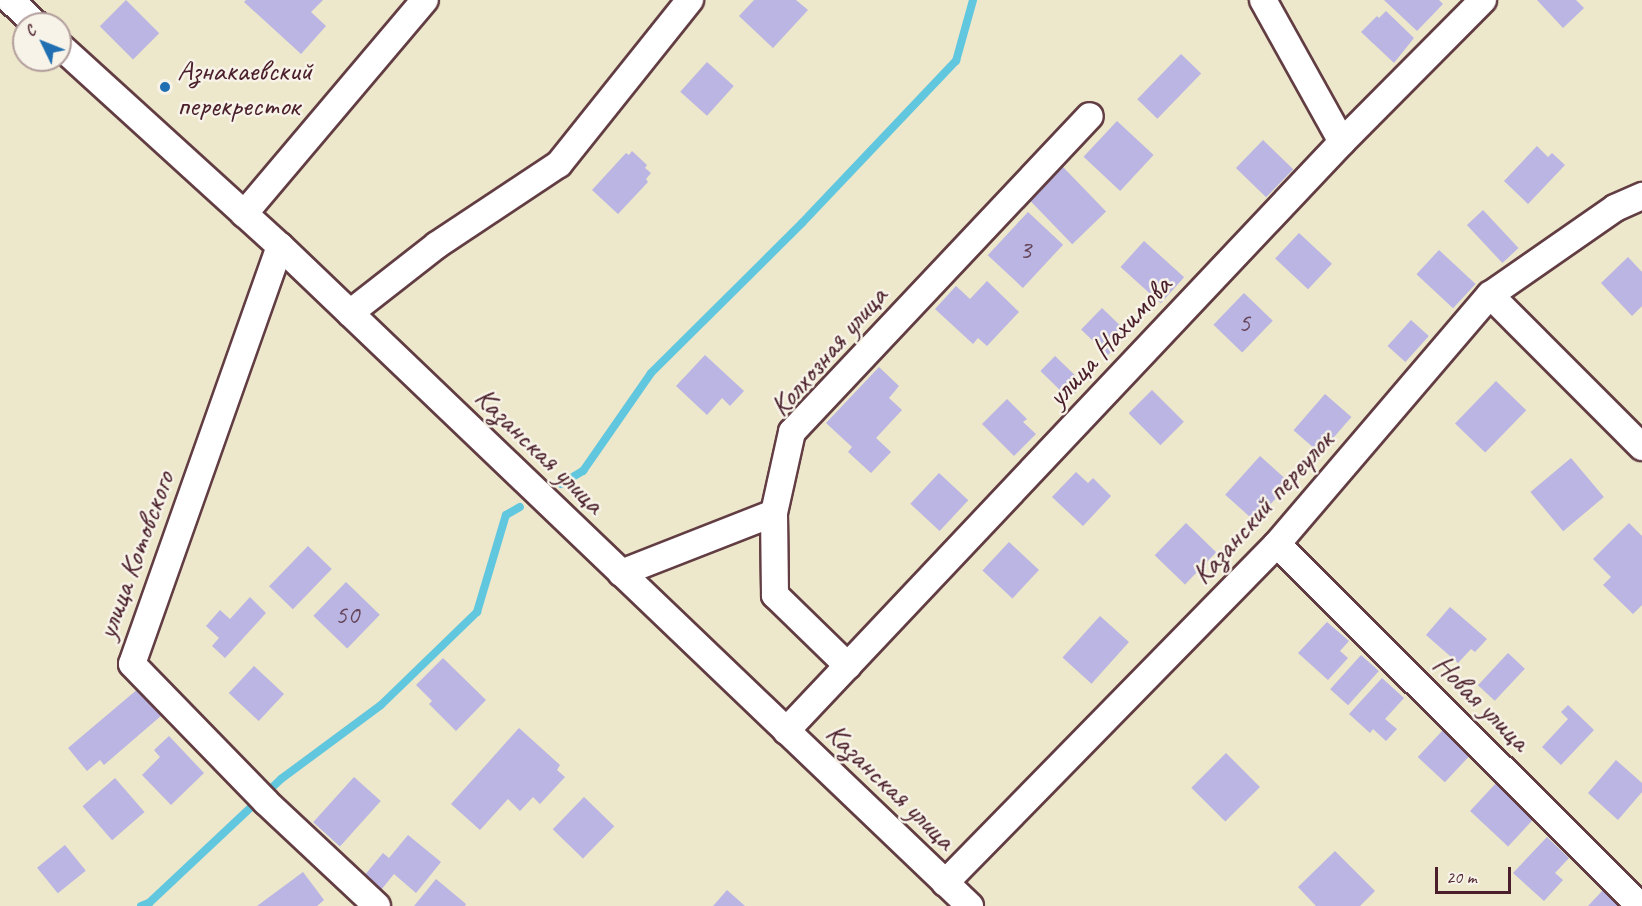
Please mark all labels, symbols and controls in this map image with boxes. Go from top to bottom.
north arrow [12,12,72,72]
text: С [20,21,40,41]
place label: Азнакаевский перекресток [177,52,312,122]
marker: Азнакаевский перекресток [158,80,172,94]
house number: 3 [1019,234,1031,266]
street label: улица Нахимова [1038,267,1180,415]
street label: Колхозная улица [761,277,895,425]
house number: 5 [1238,307,1250,339]
street label: Казанская улица [467,378,613,522]
street label: Казанский переулок [1183,423,1341,591]
street label: улица Котовского [88,466,182,644]
house number: 50 [335,599,359,631]
street label: Новая улица [1426,646,1538,758]
street label: Казанская улица [818,714,964,858]
scale bar [1438,855,1514,893]
text: 20 m [1446,866,1477,888]

